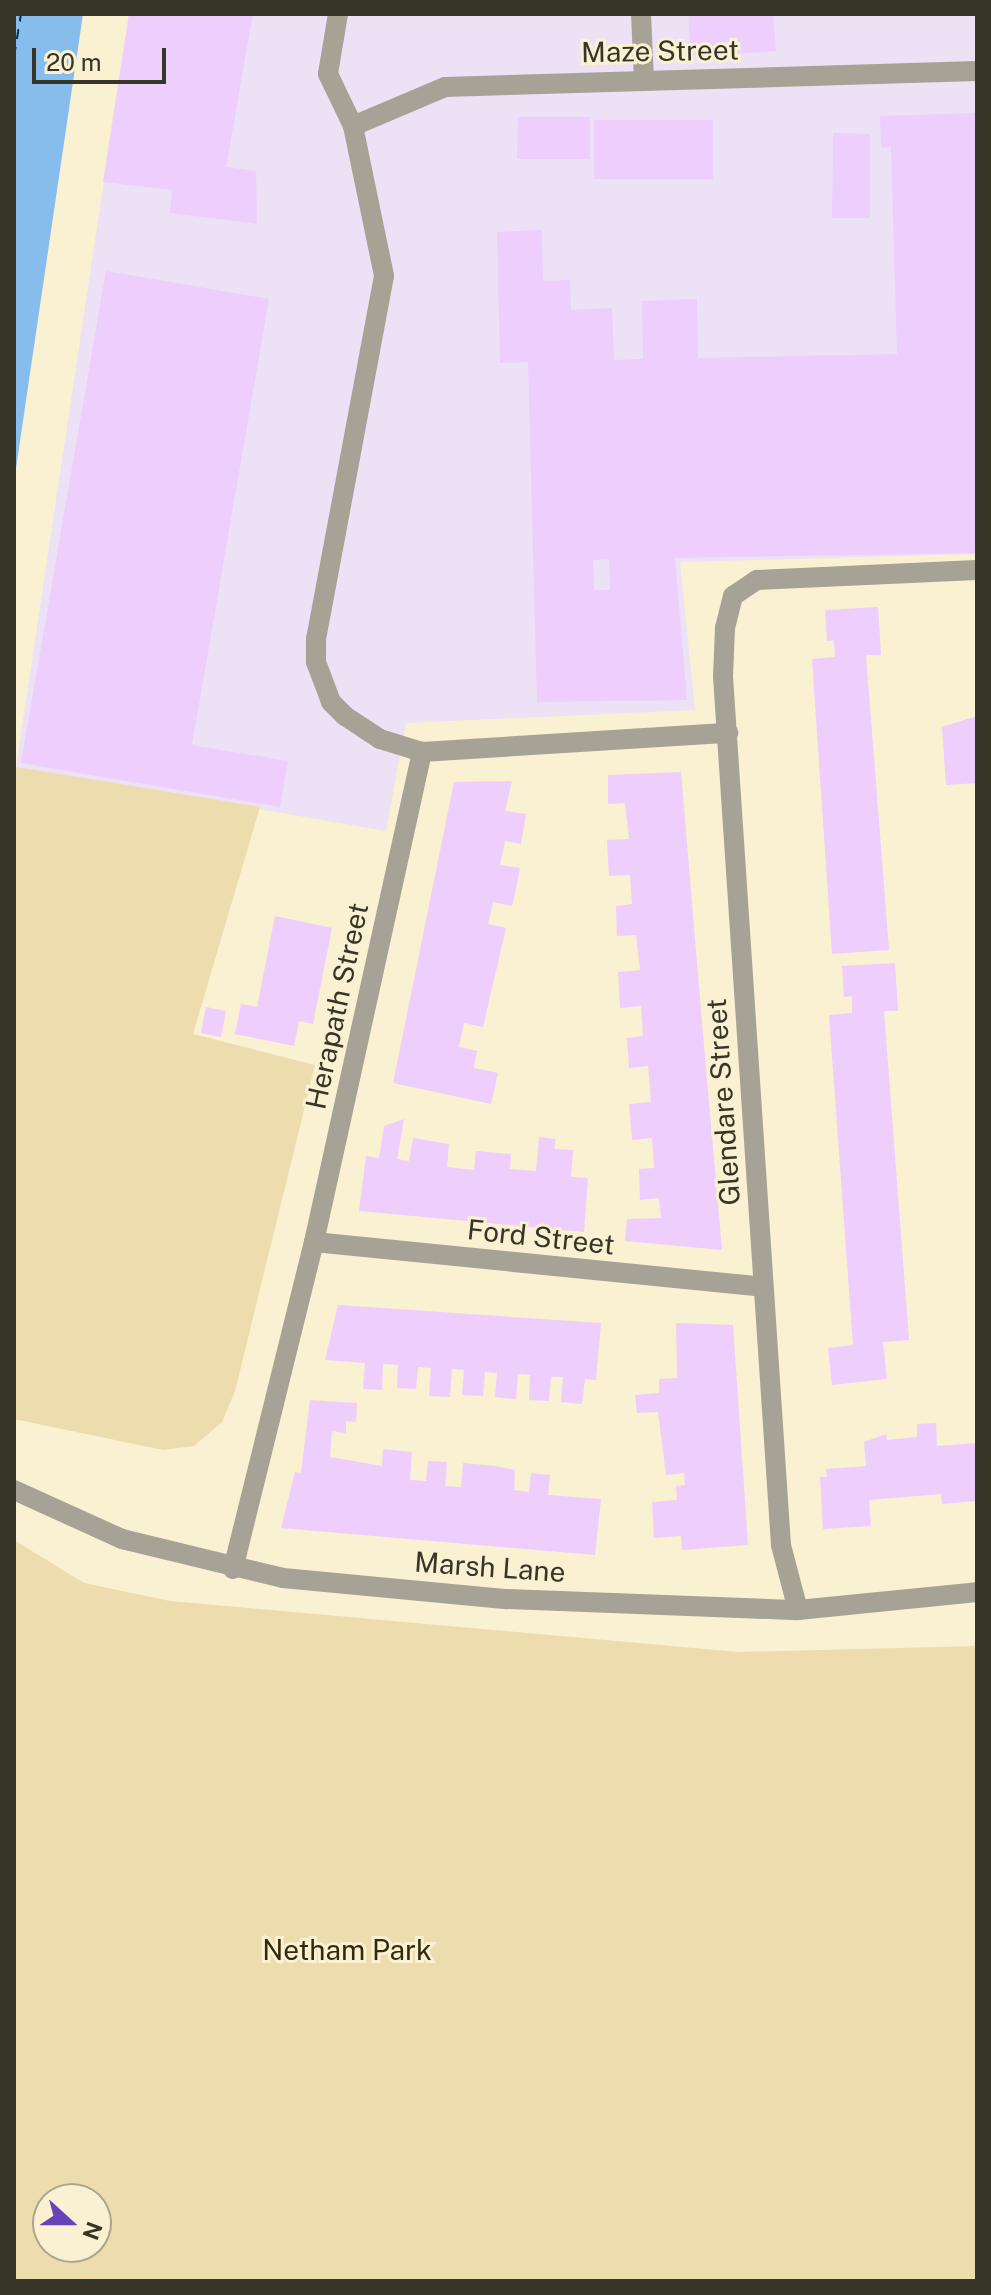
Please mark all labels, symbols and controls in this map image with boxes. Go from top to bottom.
scale bar [36,32,170,82]
street label: Maze Street [581,33,739,69]
text: 20 m [46,48,102,76]
street label: Herapath Street [299,900,375,1112]
street label: Glendare Street [699,997,747,1207]
street label: Ford Street [466,1213,616,1261]
street label: Marsh Lane [413,1545,567,1589]
park label: Netham Park [262,1933,432,1967]
north arrow [32,2183,112,2263]
text: N [77,2218,108,2244]

